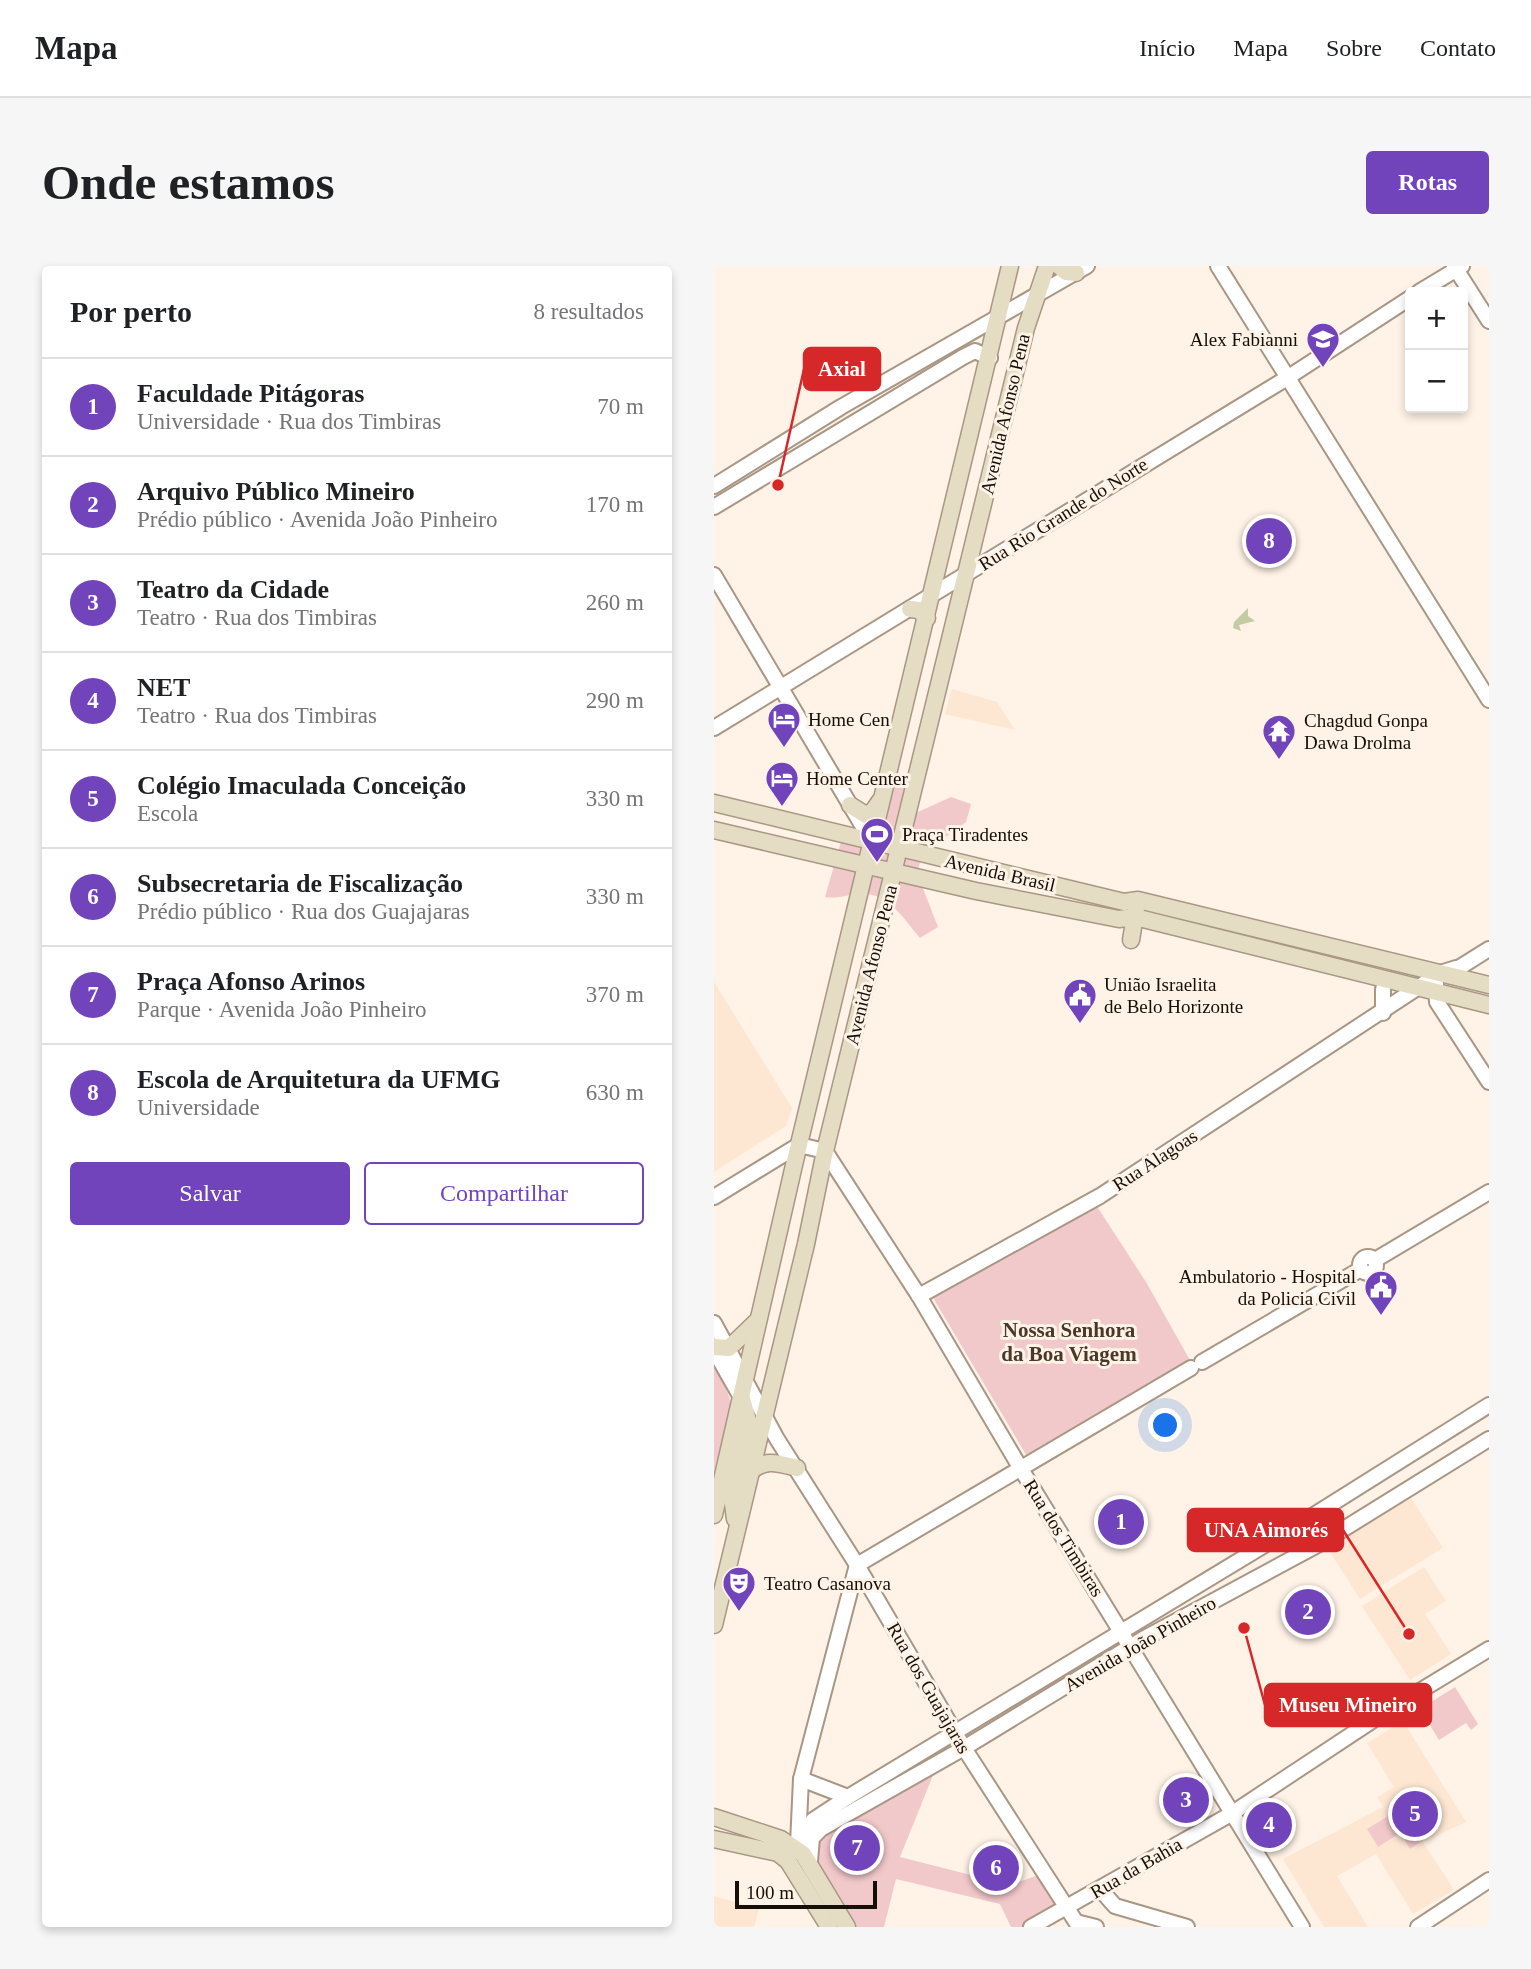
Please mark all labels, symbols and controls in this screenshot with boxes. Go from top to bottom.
text: Mapa [35,30,118,66]
text: Início [1139,35,1195,61]
text: Mapa [1233,35,1288,61]
text: Sobre [1326,35,1382,61]
text: Contato [1420,35,1496,61]
button: Rotas [1366,151,1489,214]
text: Onde estamos [42,155,335,210]
map controls [1405,287,1468,413]
button: + [1405,287,1468,350]
text: Por perto [70,295,192,328]
text: 8 resultados [533,299,644,324]
school or university icon: Alex Fabianni [1304,320,1342,369]
place label: Alex Fabianni [1190,329,1298,350]
street label: Avenida Afonso Pena [976,331,1034,496]
callout: Axial [804,348,880,390]
button: − [1405,350,1468,413]
text: Axial [818,357,866,381]
text: Faculdade Pitágoras [137,379,365,408]
text: 1 [87,394,99,419]
text: 70 m [597,394,644,419]
text: Universidade · Rua dos Timbiras [137,409,441,434]
street label: Rua Rio Grande do Norte [975,453,1151,575]
text: Arquivo Público Mineiro [137,477,415,506]
text: 2 [87,492,99,517]
text: 170 m [586,492,644,517]
text: Prédio público · Avenida João Pinheiro [137,507,498,532]
pin: 8 [1246,515,1292,567]
text: Teatro da Cidade [137,575,329,604]
text: 3 [87,590,99,615]
text: 260 m [586,590,644,615]
text: Teatro · Rua dos Timbiras [137,605,377,630]
text: NET [137,673,190,702]
text: 4 [87,688,99,713]
text: 290 m [586,688,644,713]
hotel icon: Home Cen [765,700,803,749]
text: Teatro · Rua dos Timbiras [137,703,377,728]
place label: Home Cen [808,709,890,730]
place label: Chagdud Gonpa Dawa Drolma [1304,710,1429,753]
temple icon: Chagdud Gonpa Dawa Drolma [1260,712,1298,761]
hotel icon: Home Center [763,759,801,808]
place label: Home Center [806,768,909,789]
text: Colégio Imaculada Conceição [137,771,466,800]
text: 5 [87,786,99,811]
text: 330 m [586,786,644,811]
text: Escola [137,801,198,826]
sports icon: Praça Tiradentes [858,815,896,864]
place label: Praça Tiradentes [902,824,1028,845]
street label: Avenida Brasil [943,850,1057,896]
text: Subsecretaria de Fiscalização [137,869,463,898]
street label: Avenida Afonso Pena [841,882,901,1047]
text: 6 [87,884,99,909]
text: 330 m [586,884,644,909]
text: Prédio público · Rua dos Guajajaras [137,899,470,924]
text: Praça Afonso Arinos [137,967,365,996]
place label: União Israelita de Belo Horizonte [1104,974,1243,1017]
public building icon: União Israelita de Belo Horizonte [1061,976,1099,1025]
text: 7 [87,982,99,1007]
text: 370 m [586,982,644,1007]
text: Parque · Avenida João Pinheiro [137,997,427,1022]
text: Escola de Arquitetura da UFMG [137,1065,501,1094]
text: 8 [87,1080,99,1105]
text: 630 m [586,1080,644,1105]
text: Universidade [137,1095,260,1120]
street label: Rua Alagoas [1109,1125,1201,1195]
button: Salvar [70,1162,350,1225]
button: Compartilhar [364,1162,644,1225]
place label: Ambulatorio - Hospital da Policia Civil [1179,1266,1356,1309]
public building icon: Ambulatorio - Hospital da Policia Civil [1362,1268,1400,1317]
district label: Nossa Senhora da Boa Viagem [1001,1318,1137,1366]
your location [1148,1408,1182,1442]
street label: Rua dos Timbiras [1020,1476,1108,1600]
pin: 1 [1098,1496,1144,1548]
callout: UNA Aimorés [1188,1509,1343,1551]
text: UNA Aimorés [1204,1518,1328,1542]
theatre icon: Teatro Casanova [720,1564,758,1613]
place label: Teatro Casanova [764,1573,891,1594]
pin: 2 [1285,1586,1331,1638]
street label: Avenida João Pinheiro [1060,1592,1220,1696]
street label: Rua dos Guajajaras [883,1619,975,1757]
callout: Museu Mineiro [1265,1684,1431,1726]
text: Museu Mineiro [1279,1693,1417,1717]
pin: 3 [1163,1774,1209,1826]
pin: 5 [1392,1788,1438,1840]
pin: 4 [1246,1799,1292,1851]
pin: 7 [834,1822,880,1874]
street label: Rua da Bahia [1086,1833,1186,1903]
pin: 6 [973,1842,1019,1894]
scale bar [735,1878,877,1910]
text: 100 m [746,1882,794,1903]

